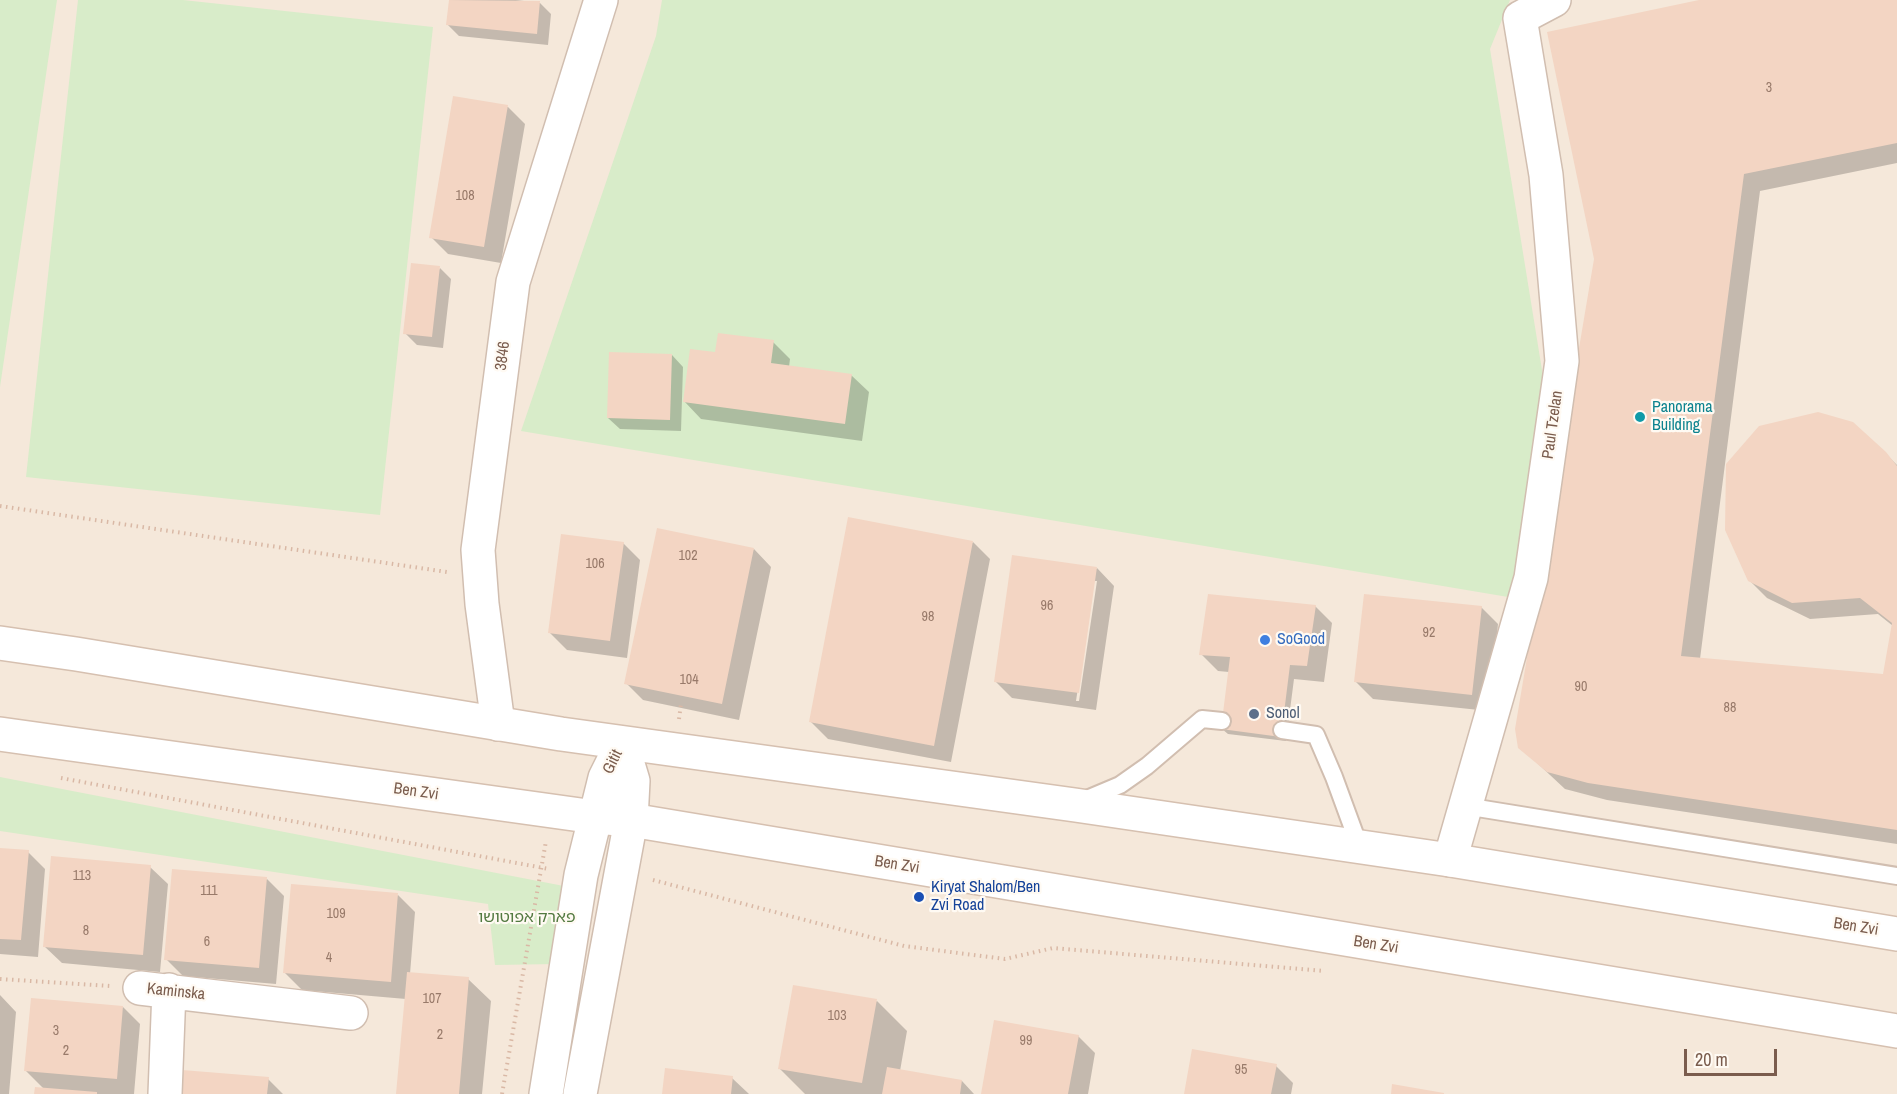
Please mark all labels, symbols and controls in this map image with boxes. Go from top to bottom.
house number: 3 [1766,80,1772,96]
house number: 108 [455,188,475,204]
street label: 3846 [492,340,514,372]
street label: Paul Tzelan [1539,390,1567,460]
place label: Panorama Building [1652,398,1713,436]
marker: Panorama Building [1633,410,1647,424]
house number: 102 [678,548,698,564]
house number: 106 [585,556,605,572]
house number: 96 [1041,598,1053,614]
house number: 98 [922,609,934,625]
house number: 92 [1423,625,1435,641]
place label: SoGood [1277,630,1325,650]
marker: SoGood [1258,633,1272,647]
house number: 104 [679,672,699,688]
house number: 90 [1575,679,1587,695]
house number: 88 [1724,700,1736,716]
place label: Sonol [1266,704,1300,724]
marker: Sonol [1247,707,1261,721]
street label: Gitit [599,747,627,777]
street label: Ben Zvi [392,779,440,805]
street label: Ben Zvi [873,852,921,878]
house number: 113 [73,868,91,884]
place label: Kiryat Shalom/Ben Zvi Road [931,878,1040,916]
house number: 111 [200,883,218,899]
marker: Kiryat Shalom/Ben Zvi Road [912,890,926,904]
house number: 109 [326,906,346,922]
park label: פארק אפוטושו [478,908,576,928]
street label: Ben Zvi [1832,914,1880,940]
house number: 8 [83,923,89,939]
street label: Ben Zvi [1352,932,1400,958]
house number: 6 [204,934,210,950]
house number: 4 [326,950,332,966]
street label: Kaminska [146,979,206,1005]
house number: 107 [422,991,442,1007]
house number: 103 [827,1008,847,1024]
house number: 3 [53,1023,59,1039]
house number: 2 [437,1027,443,1043]
house number: 99 [1020,1033,1032,1049]
scale bar [1687,1037,1780,1075]
house number: 2 [63,1043,69,1059]
text: 20 m [1695,1047,1728,1072]
house number: 95 [1235,1062,1247,1078]

